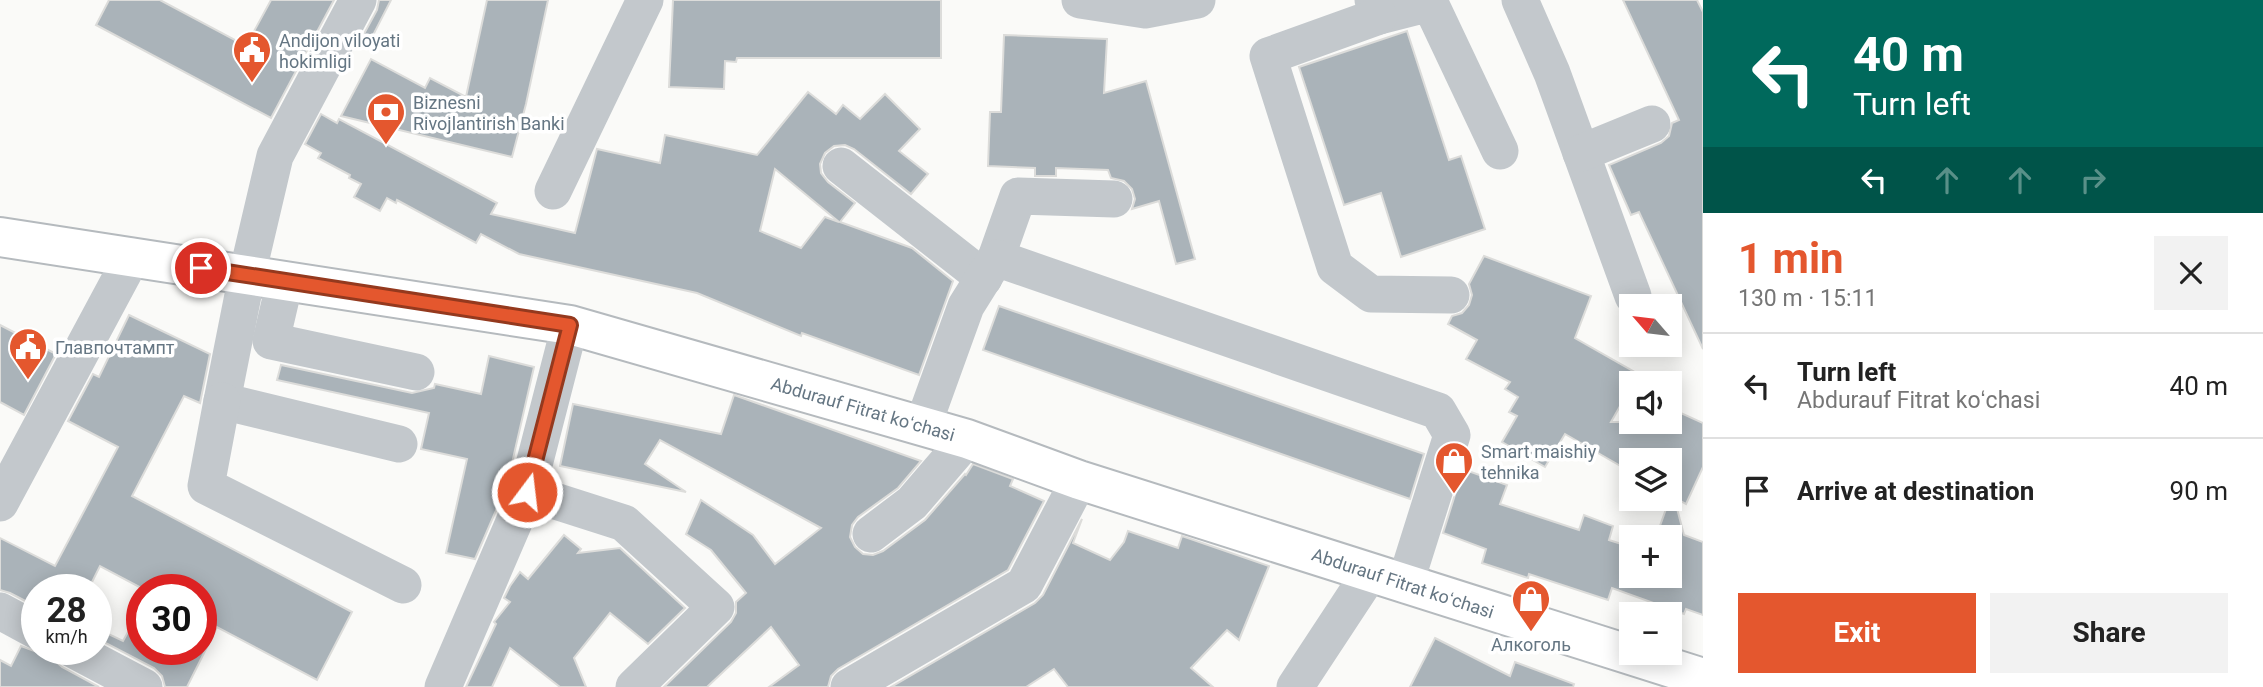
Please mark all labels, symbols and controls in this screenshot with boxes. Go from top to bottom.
text: 40 m [1853,26,1964,83]
icon: left [1738,28,1829,119]
public building icon: Andijon vilоyati hоkimligi [231,29,273,84]
place label: Andijon vilоyati hоkimligi [279,30,400,72]
text: Turn left [1853,85,1971,123]
bank icon: Biznesni Rivojlantirish Banki [365,91,407,146]
place label: Biznesni Rivojlantirish Banki [413,92,565,134]
icon: left [1855,161,1893,199]
icon: ahead [1928,161,1966,199]
icon: ahead [2001,161,2039,199]
icon: right [2074,161,2112,199]
text: 1 min [1738,234,1844,283]
button: close [2154,236,2228,310]
pin [171,238,231,298]
icon: arrive [182,249,220,287]
text: 130 m · 15:11 [1738,285,1877,312]
north arrow [1619,294,1682,357]
map controls [1619,294,1682,665]
public building icon: Главпочтампт [7,326,49,381]
place label: Главпочтампт [55,337,175,358]
text: Turn left [1797,357,1896,387]
icon: left [1738,367,1776,405]
button: sound [1619,371,1682,434]
text: 40 m [2170,371,2228,401]
street label: Abdurauf Fitrat koʻchasi [769,373,957,445]
text: Abdurauf Fitrat koʻchasi [1797,387,2040,414]
shop icon: Smart maishiy tehnika [1433,440,1475,495]
place label: Smart maishiy tehnika [1481,441,1597,483]
button: layers [1619,448,1682,511]
position arrow [490,455,564,529]
icon: arrive [1738,472,1776,510]
text: Arrive at destination [1797,476,2034,506]
text: 90 m [2170,476,2228,506]
button: + [1619,525,1682,588]
street label: Abdurauf Fitrat koʻchasi [1309,544,1497,622]
speed limit sign: 30 [126,574,217,665]
shop icon: Алкоголь [1510,578,1552,633]
text: 28 [46,590,87,631]
button: Exit [1738,593,1976,673]
button: Share [1990,593,2228,673]
button: − [1619,602,1682,665]
text: km/h [45,626,88,647]
place label: Алкоголь [1491,634,1571,655]

